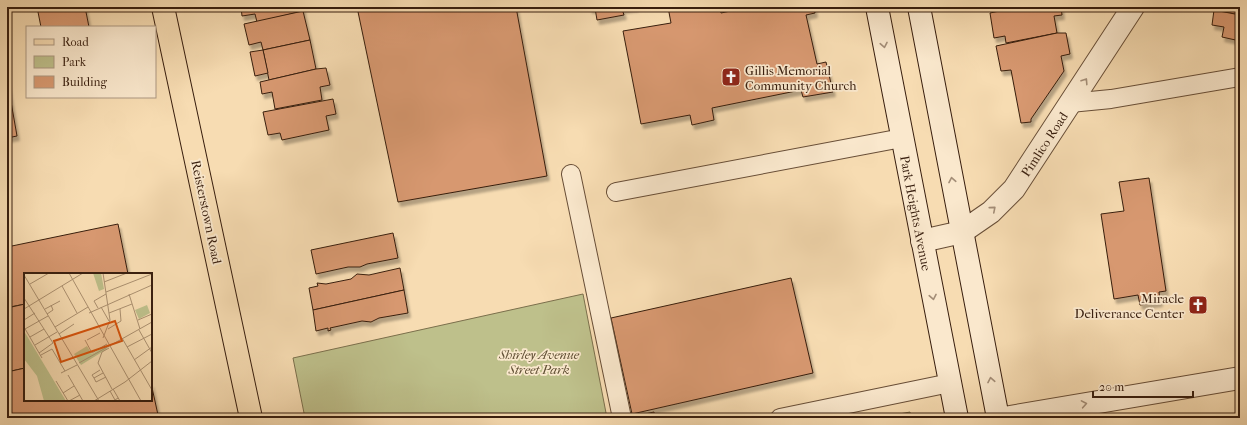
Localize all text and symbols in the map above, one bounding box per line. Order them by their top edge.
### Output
legend [26,26,156,98]
text: Road [62,35,89,49]
one-way arrow [880,42,888,48]
text: Park [62,55,87,69]
place label: Gillis Memorial Community Church [745,63,857,93]
church icon: Gillis Memorial Community Church [720,66,742,88]
text: Building [62,75,107,89]
one-way arrow [1080,78,1088,85]
street label: Pimlico Road [1018,108,1071,179]
street label: Park Heights Avenue [897,154,934,273]
street label: Reisterstown Road [188,159,225,266]
one-way arrow [948,177,957,183]
one-way arrow [988,207,996,214]
inset map [24,273,152,401]
place label: Miracle Deliverance Center [1075,291,1185,321]
one-way arrow [928,294,936,300]
church icon: Miracle Deliverance Center [1187,294,1209,316]
park label: Shirley Avenue Street Park [498,347,580,377]
scale bar [1093,373,1193,399]
one-way arrow [987,377,995,383]
text: 20 m [1099,380,1124,394]
one-way arrow [1081,401,1087,409]

